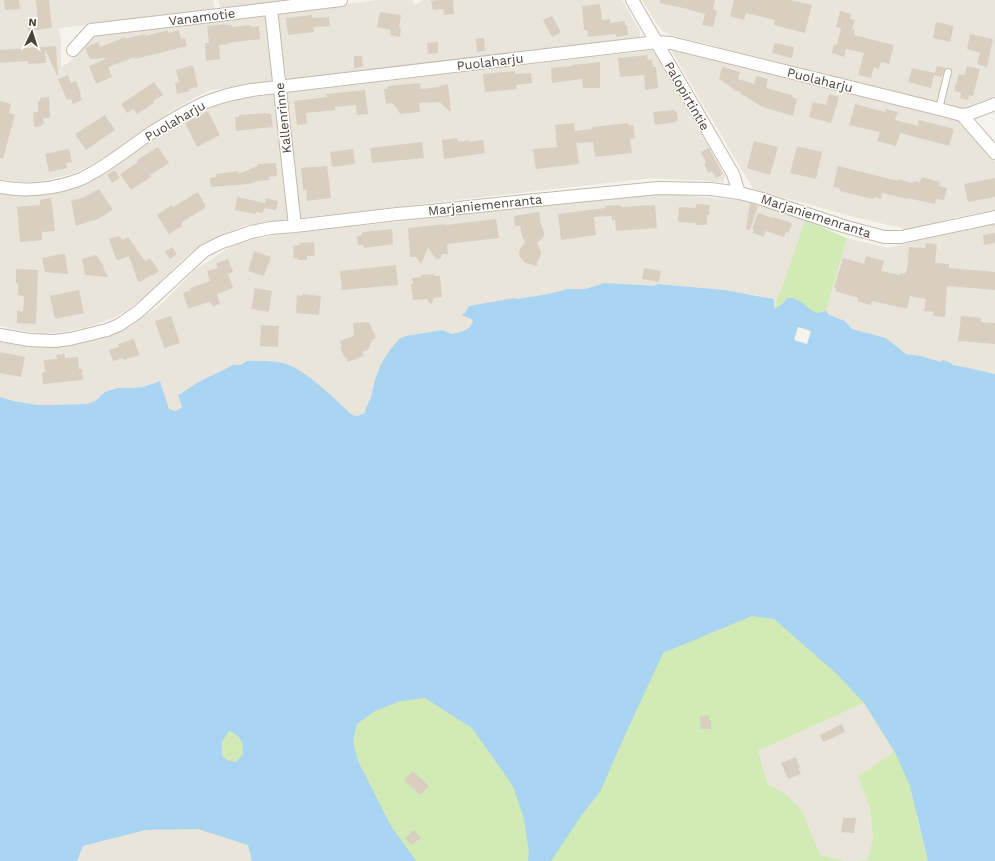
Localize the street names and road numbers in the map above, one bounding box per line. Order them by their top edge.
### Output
street label: Vanamotie [168,5,236,29]
street label: Puolaharju [456,50,524,74]
street label: Palopirtintie [661,59,713,133]
street label: Puolaharju [786,65,854,95]
street label: Kallenrinne [272,82,294,154]
street label: Puolaharju [142,98,208,144]
street label: Marjaniemenranta [427,191,543,218]
street label: Marjaniemenranta [759,191,873,241]

